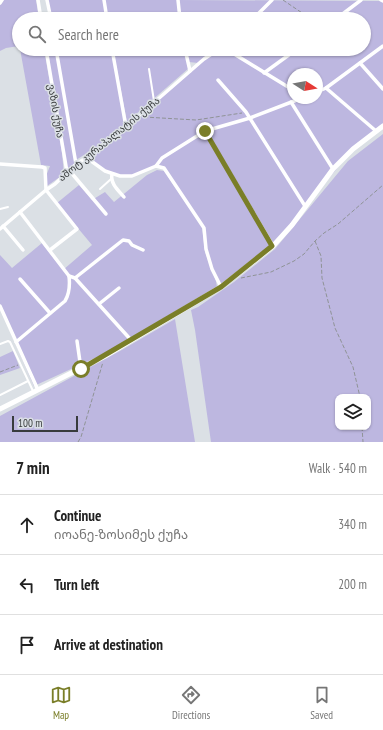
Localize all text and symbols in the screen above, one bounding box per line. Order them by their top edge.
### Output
search box [12,12,371,56]
icon: search [26,23,48,45]
text: Search here [58,25,119,44]
north arrow [287,68,323,104]
street label: ვაზის ქუჩა [45,83,67,139]
street label: აშოტ კურაპალატის ქუჩა [55,94,163,184]
route end [196,122,214,140]
route start [72,360,90,378]
map controls [335,394,371,430]
button: layers [335,394,371,430]
scale bar [12,414,78,433]
text: 100 m [18,416,42,430]
text: 7 min [16,457,50,479]
text: Walk · 540 m [309,460,367,477]
text: Continue [54,506,101,525]
icon: ahead [16,514,38,536]
text: 340 m [338,516,367,533]
text: იოანე-ზოსიმეს ქუჩა [54,526,188,543]
icon: left [16,574,38,596]
text: Turn left [54,575,99,594]
text: 200 m [338,576,367,593]
icon: arrive [16,634,38,656]
text: Arrive at destination [54,635,163,654]
tab: Map [50,684,72,722]
tab: Directions [172,684,210,722]
tab: Saved [310,684,333,722]

